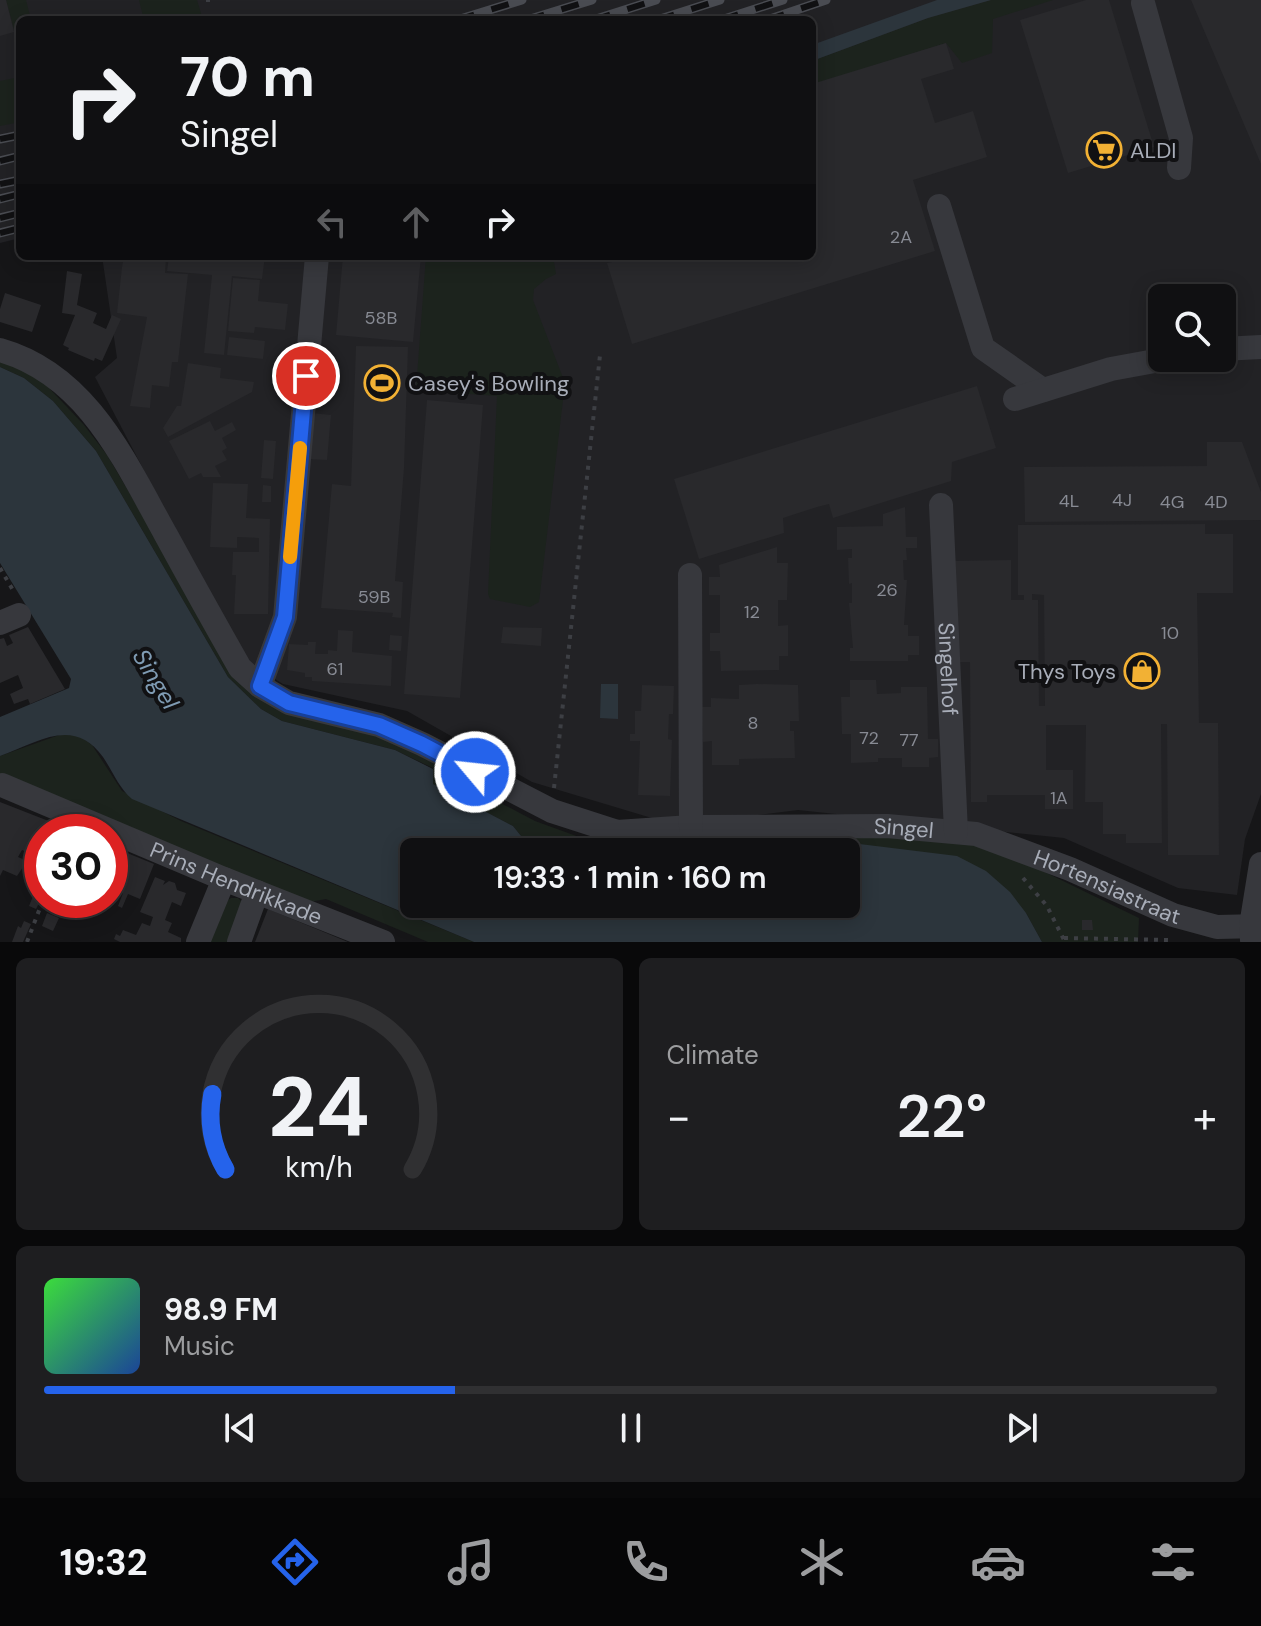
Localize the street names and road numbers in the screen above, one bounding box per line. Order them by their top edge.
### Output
street label: Singelhof [932,622,965,716]
street label: Singel [874,812,935,845]
street label: Prins Hendrikkade [146,835,327,931]
street label: Hortensiastraat [1030,842,1184,931]

